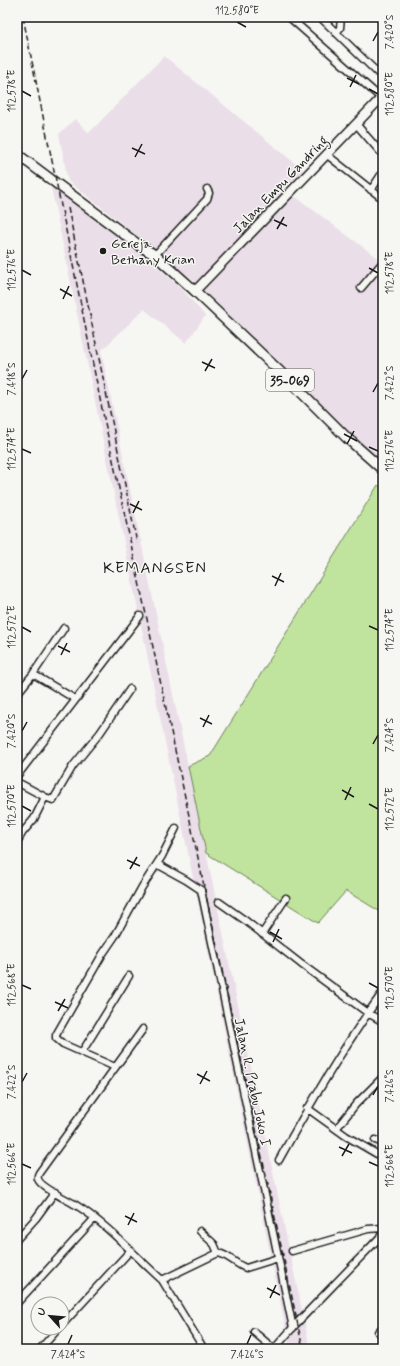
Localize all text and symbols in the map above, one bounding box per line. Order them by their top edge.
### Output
text: 112.580°E [215,4,259,18]
text: 7.420°S [383,14,397,49]
text: 112.578°E [5,69,19,112]
text: 112.580°E [383,72,397,116]
street label: Jalan Empu Gandring [229,132,334,239]
place label: Gereja Bethany Krian [111,235,195,269]
marker: Gereja Bethany Krian [98,246,108,256]
text: 112.576°E [5,249,19,291]
text: 112.578°E [383,251,397,294]
text: 7.418°S [5,362,19,395]
text: 7.422°S [383,365,397,400]
road number: 35-069 [266,369,314,391]
text: 112.574°E [5,427,19,471]
text: 112.576°E [383,430,397,472]
district label: KEMANGSEN [103,558,207,579]
text: 112.572°E [5,605,19,649]
text: 112.574°E [383,608,397,652]
text: 7.420°S [5,713,19,748]
text: 7.424°S [383,717,397,752]
text: 112.570°E [5,784,19,828]
text: 112.572°E [383,787,397,831]
text: 112.568°E [5,963,19,1007]
text: 112.570°E [383,966,397,1010]
street label: Jalan R. Prabu Joko I [230,1016,274,1148]
text: 7.422°S [5,1064,19,1099]
text: 7.426°S [383,1069,397,1103]
text: 112.566°E [5,1143,19,1185]
text: 112.568°E [383,1144,397,1188]
north arrow [30,1296,70,1336]
text: U [34,1306,50,1318]
text: 7.424°S [51,1348,86,1362]
text: 7.426°S [230,1348,264,1362]

